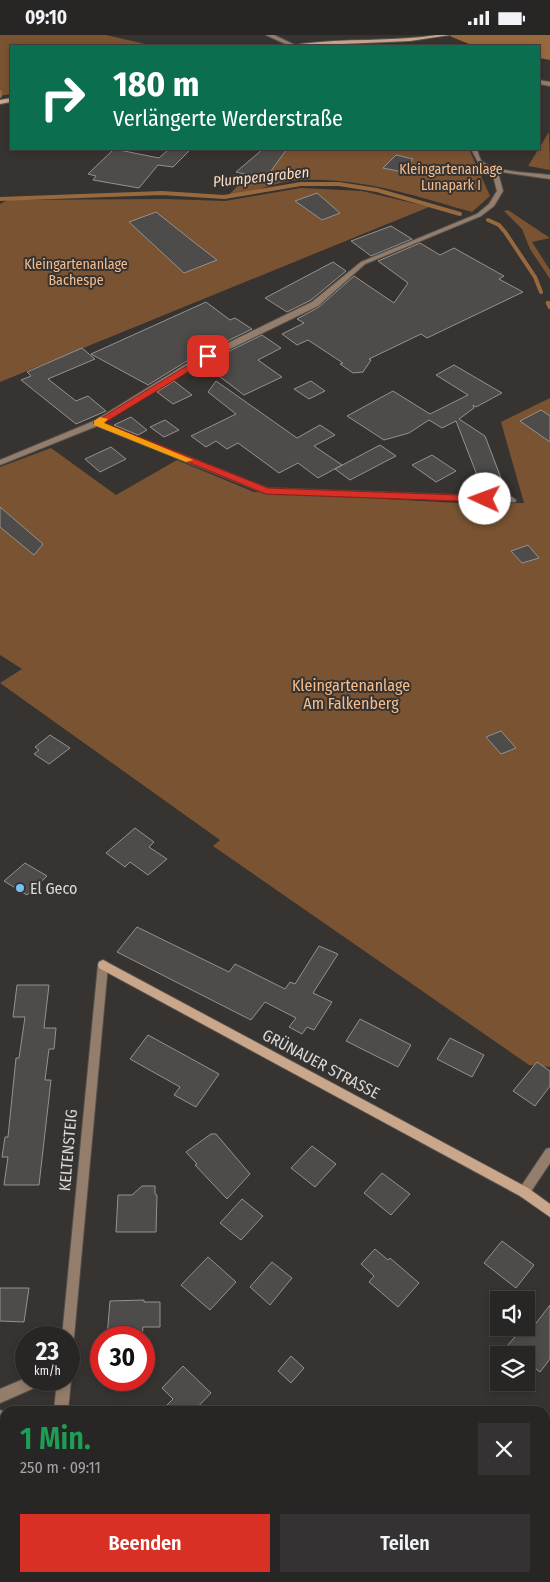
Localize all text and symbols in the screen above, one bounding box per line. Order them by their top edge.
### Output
text: 09:10 [25,6,67,29]
text: 180 m [113,63,199,105]
icon: right [30,65,95,130]
text: Verlängerte Werderstraße [113,105,343,132]
park label: Kleingartenanlage Lunapark I [399,161,503,194]
water label: Plumpengraben [212,163,310,191]
park label: Kleingartenanlage Bachespe [24,256,128,289]
pin [187,335,229,377]
icon: arrive [194,342,222,370]
position arrow [458,472,510,524]
park label: Kleingartenanlage Am Falkenberg [292,676,410,713]
place label: El Geco [30,879,77,898]
marker: El Geco [14,882,26,894]
street label: GRÜNAUER STRASSE [259,1025,383,1103]
street label: KELTENSTEIG [55,1108,81,1192]
map controls [490,1291,535,1391]
button: sound [490,1291,535,1336]
speed limit sign: 30 [90,1326,155,1391]
text: 23 [36,1337,59,1367]
button: layers [490,1346,535,1391]
text: km/h [34,1364,61,1378]
text: 1 Min. [20,1421,91,1457]
button: close [478,1423,530,1475]
text: 250 m · 09:11 [20,1458,101,1477]
button: Beenden [20,1514,270,1572]
button: Teilen [280,1514,530,1572]

